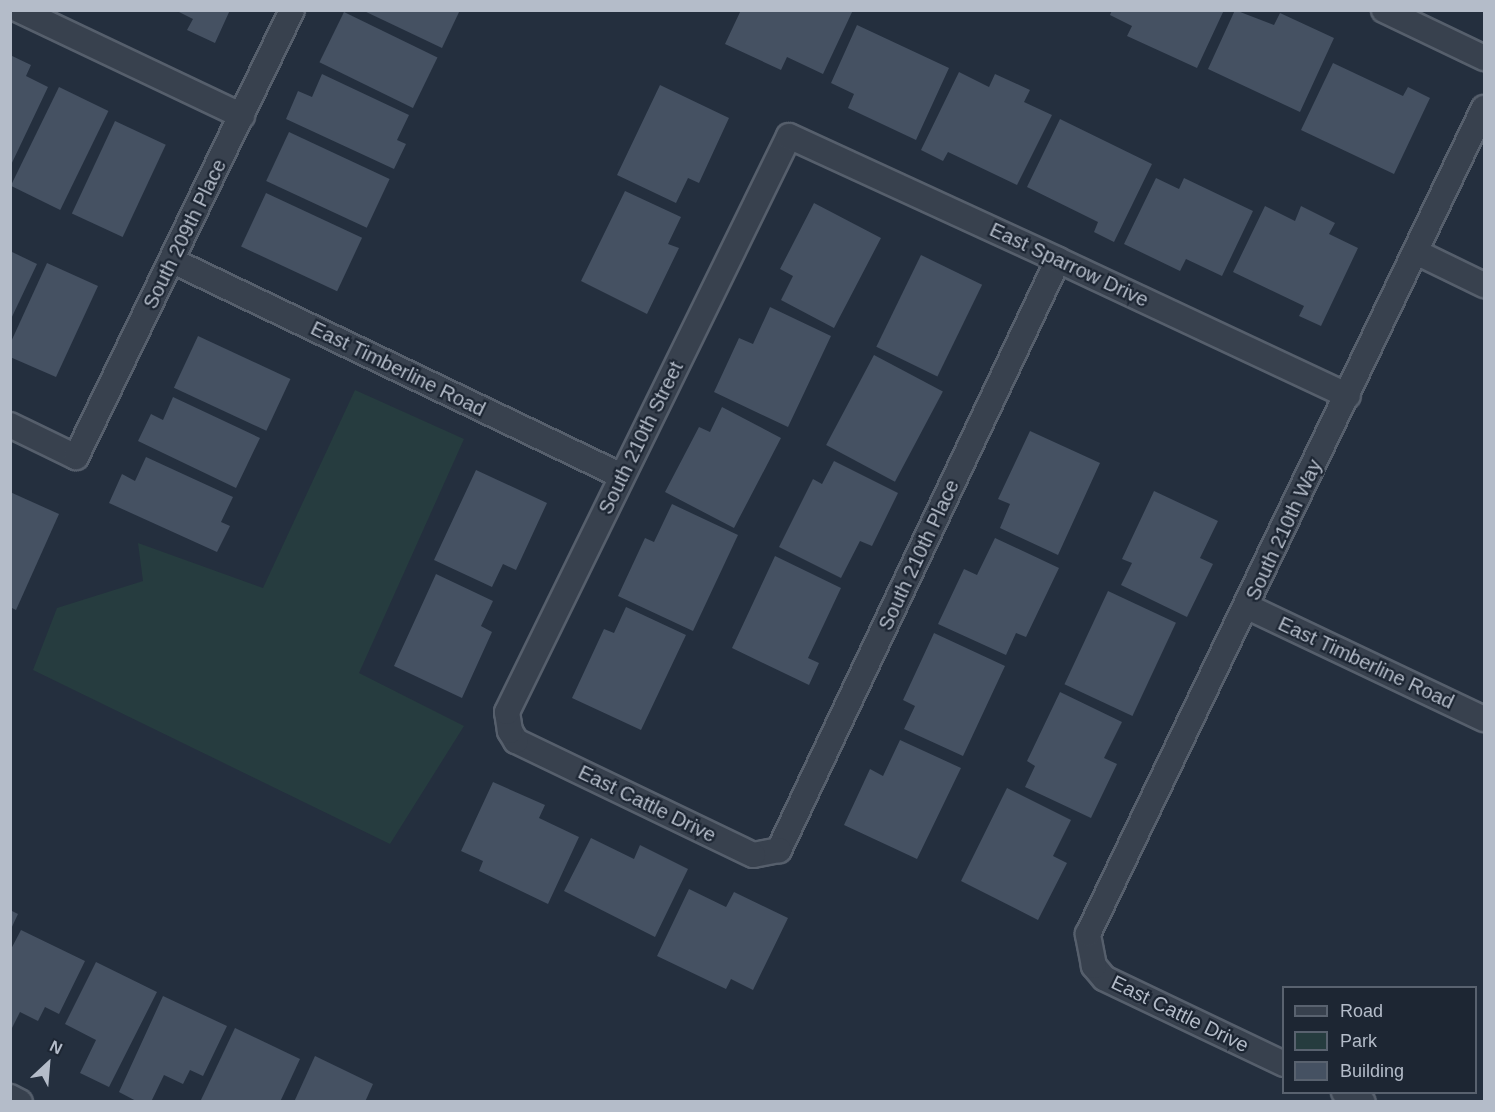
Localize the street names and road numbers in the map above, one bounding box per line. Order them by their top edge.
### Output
street label: South 209th Place [138,155,232,313]
street label: East Sparrow Drive [986,218,1152,312]
street label: East Timberline Road [307,316,489,422]
street label: South 210th Street [594,358,688,518]
street label: South 210th Way [1241,456,1327,604]
street label: South 210th Place [874,476,964,634]
street label: East Timberline Road [1274,612,1458,714]
street label: East Cattle Drive [574,760,720,848]
street label: East Cattle Drive [1107,970,1253,1058]

